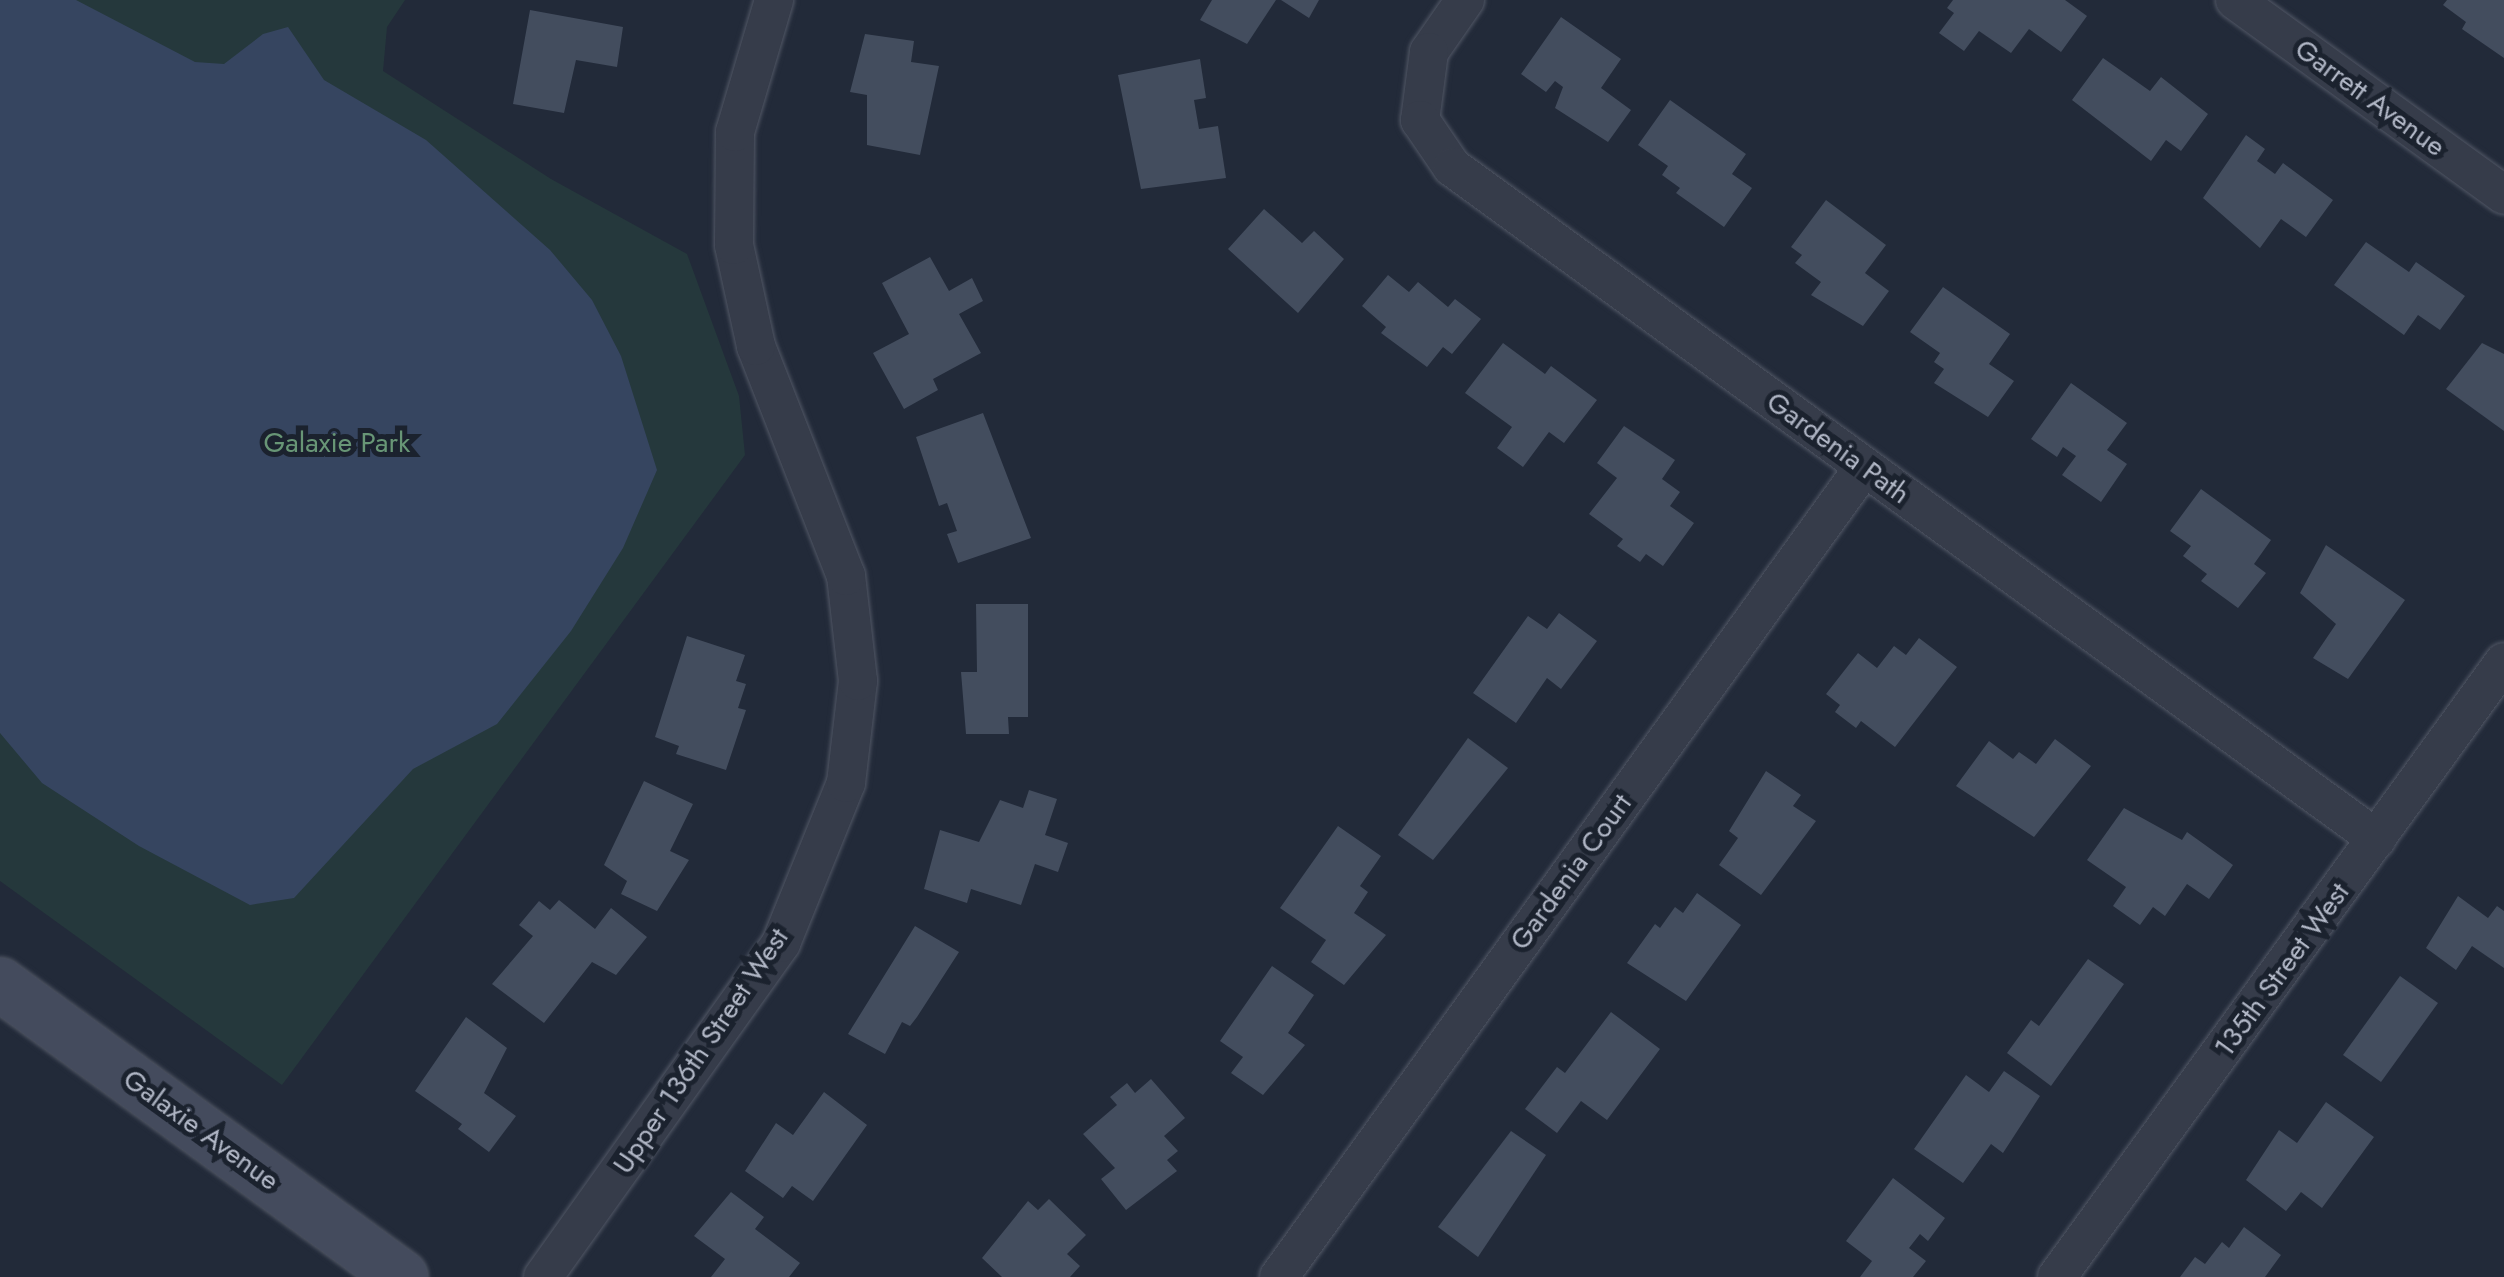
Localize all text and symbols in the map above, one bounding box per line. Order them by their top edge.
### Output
street label: Garrett Avenue [2288,32,2452,164]
street label: Gardenia Path [1760,385,1916,511]
park label: Galaxie Park [264,426,410,460]
street label: Gardenia Court [1503,787,1639,957]
street label: 135th Street West [2208,877,2356,1063]
street label: Upper 136th Street West [606,922,796,1180]
street label: Galaxie Avenue [117,1062,285,1198]

